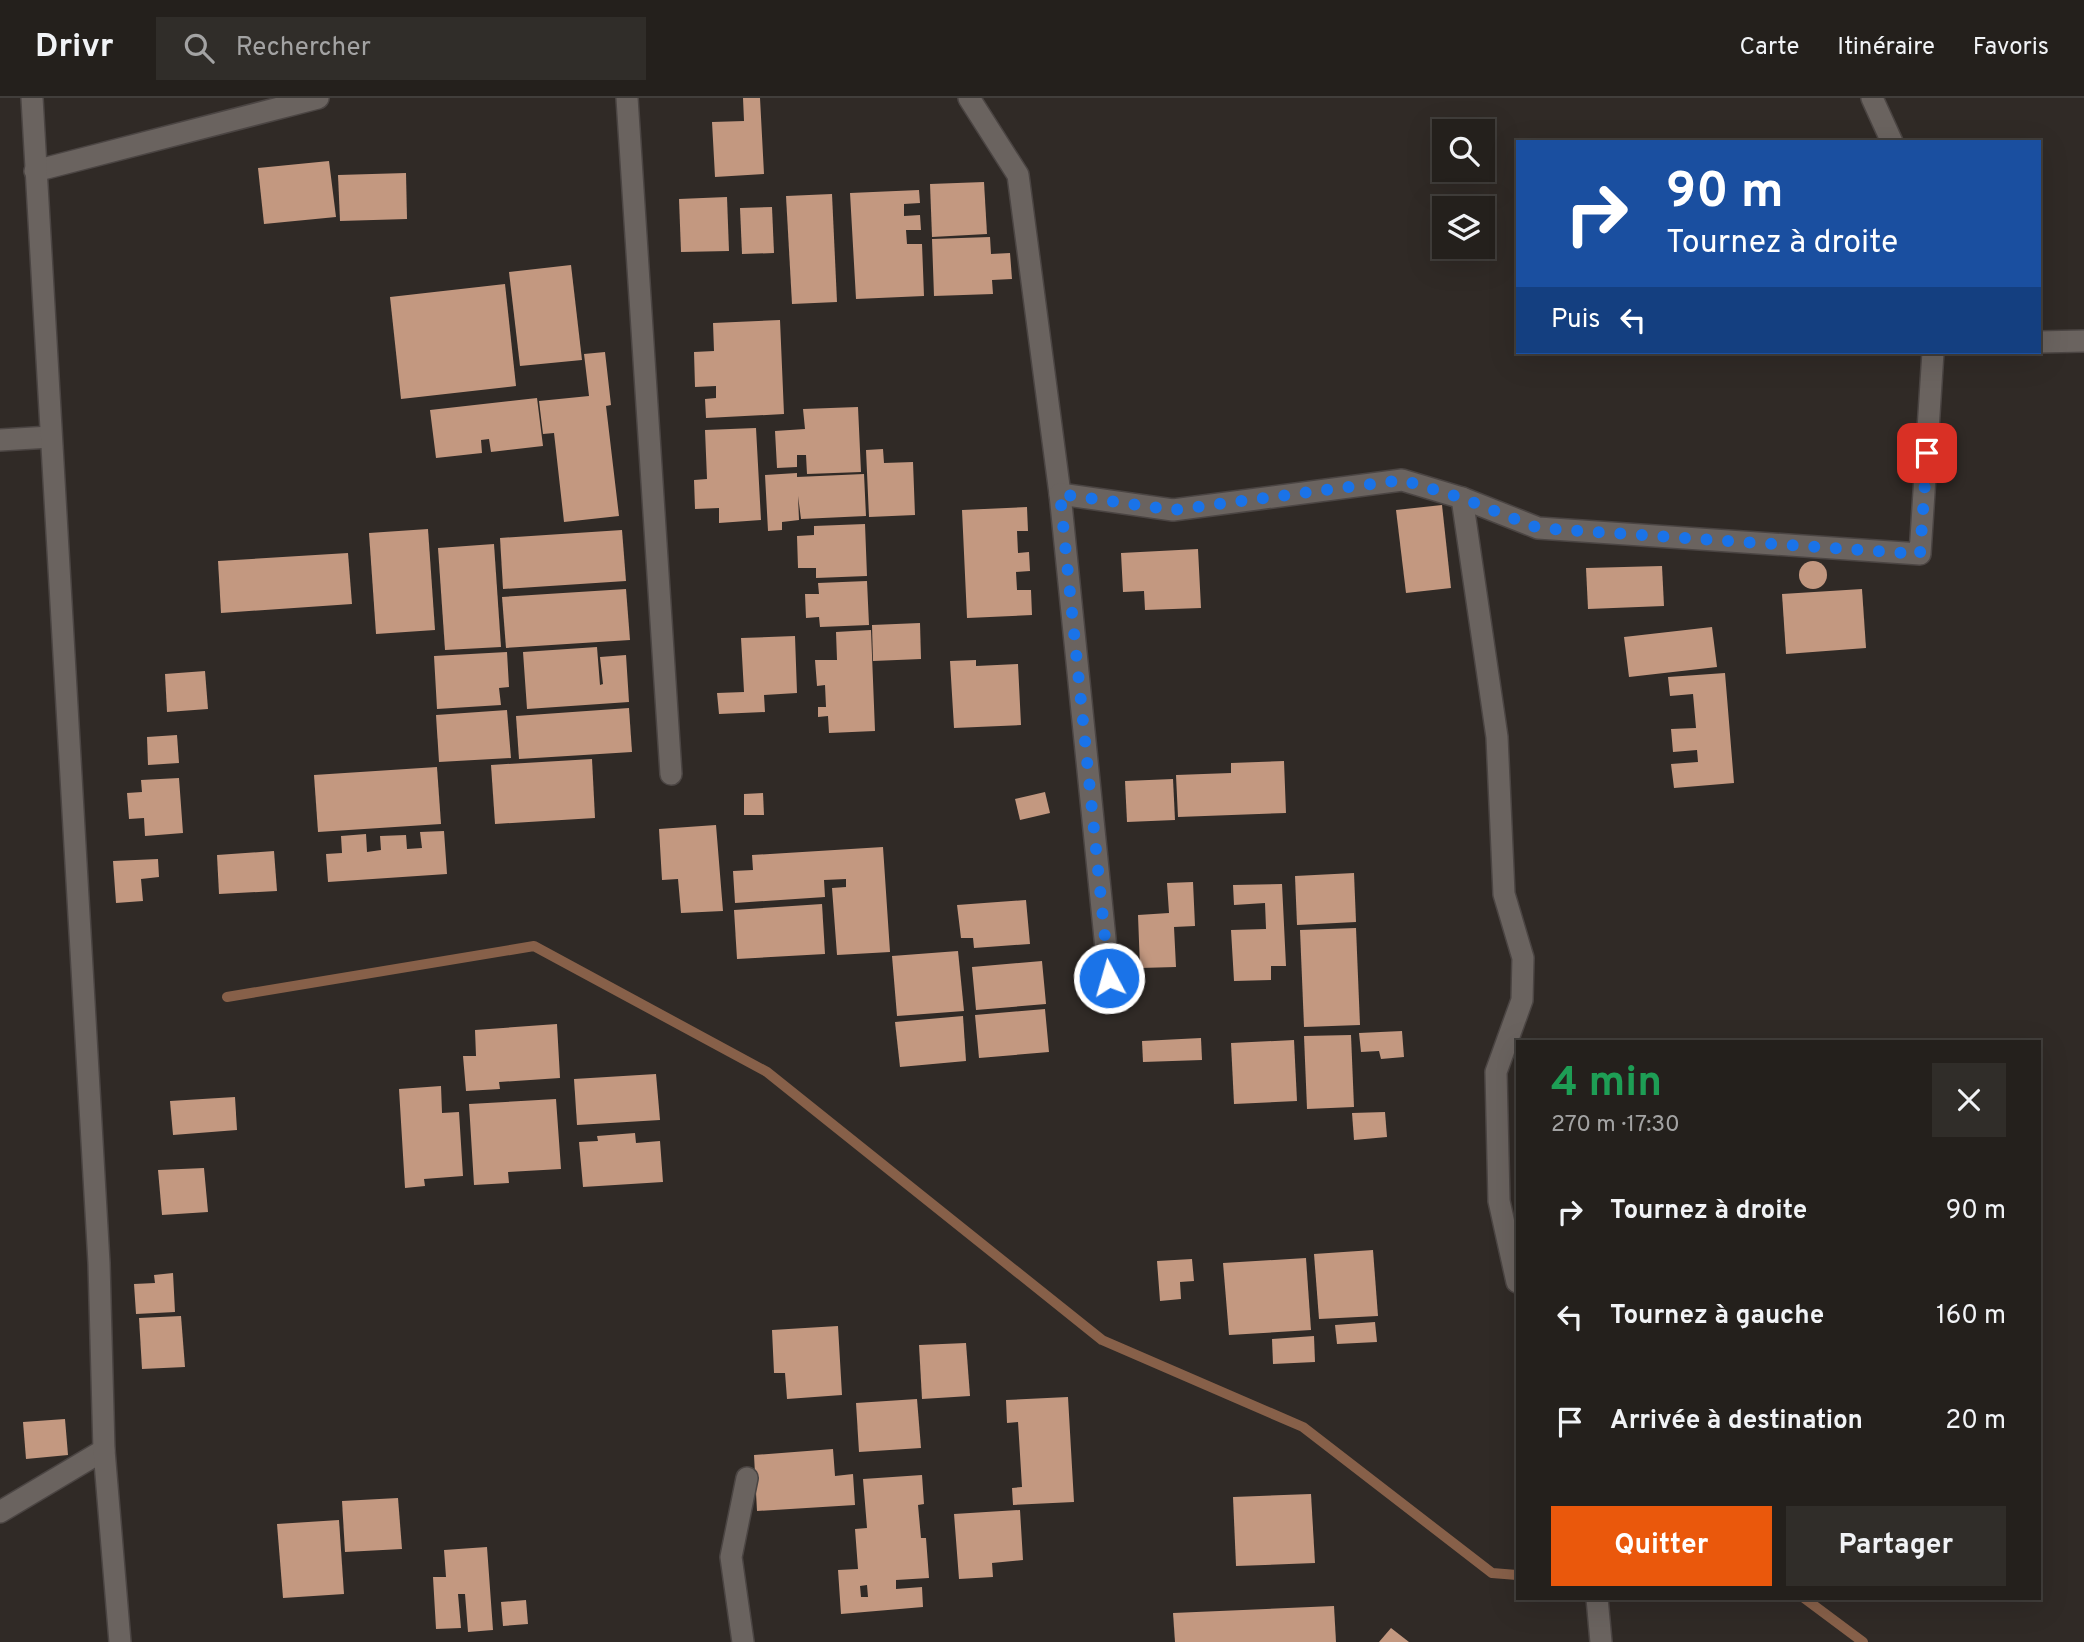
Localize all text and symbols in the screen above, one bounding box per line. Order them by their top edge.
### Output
search box [156,17,646,80]
text: Drivr [35,27,114,69]
icon: search [180,29,218,67]
text: Rechercher [236,32,371,65]
text: Carte [1739,33,1799,63]
text: Itinéraire [1837,33,1935,63]
text: Favoris [1973,33,2049,63]
map controls [1432,119,1495,259]
button: search [1432,119,1495,182]
text: 90 m [1666,163,1784,225]
icon: right [1551,168,1642,259]
button: layers [1432,196,1495,259]
text: Tournez à droite [1666,224,1898,264]
icon: left [1614,301,1652,339]
text: Puis [1551,304,1600,337]
pin [1897,423,1957,483]
icon: arrive [1908,434,1946,472]
position arrow [1072,941,1146,1015]
text: 4 min [1551,1058,1662,1111]
button: close [1932,1063,2006,1137]
text: 270 m · 17:30 [1551,1111,1680,1140]
icon: right [1551,1193,1589,1231]
text: Tournez à droite [1610,1195,1807,1228]
text: 90 m [1946,1195,2006,1228]
icon: left [1551,1298,1589,1336]
text: Tournez à gauche [1610,1300,1824,1333]
text: 160 m [1936,1300,2006,1333]
icon: arrive [1551,1403,1589,1441]
text: Arrivée à destination [1610,1405,1863,1438]
text: 20 m [1945,1405,2006,1438]
button: Quitter [1551,1506,1772,1586]
button: Partager [1786,1506,2006,1586]

